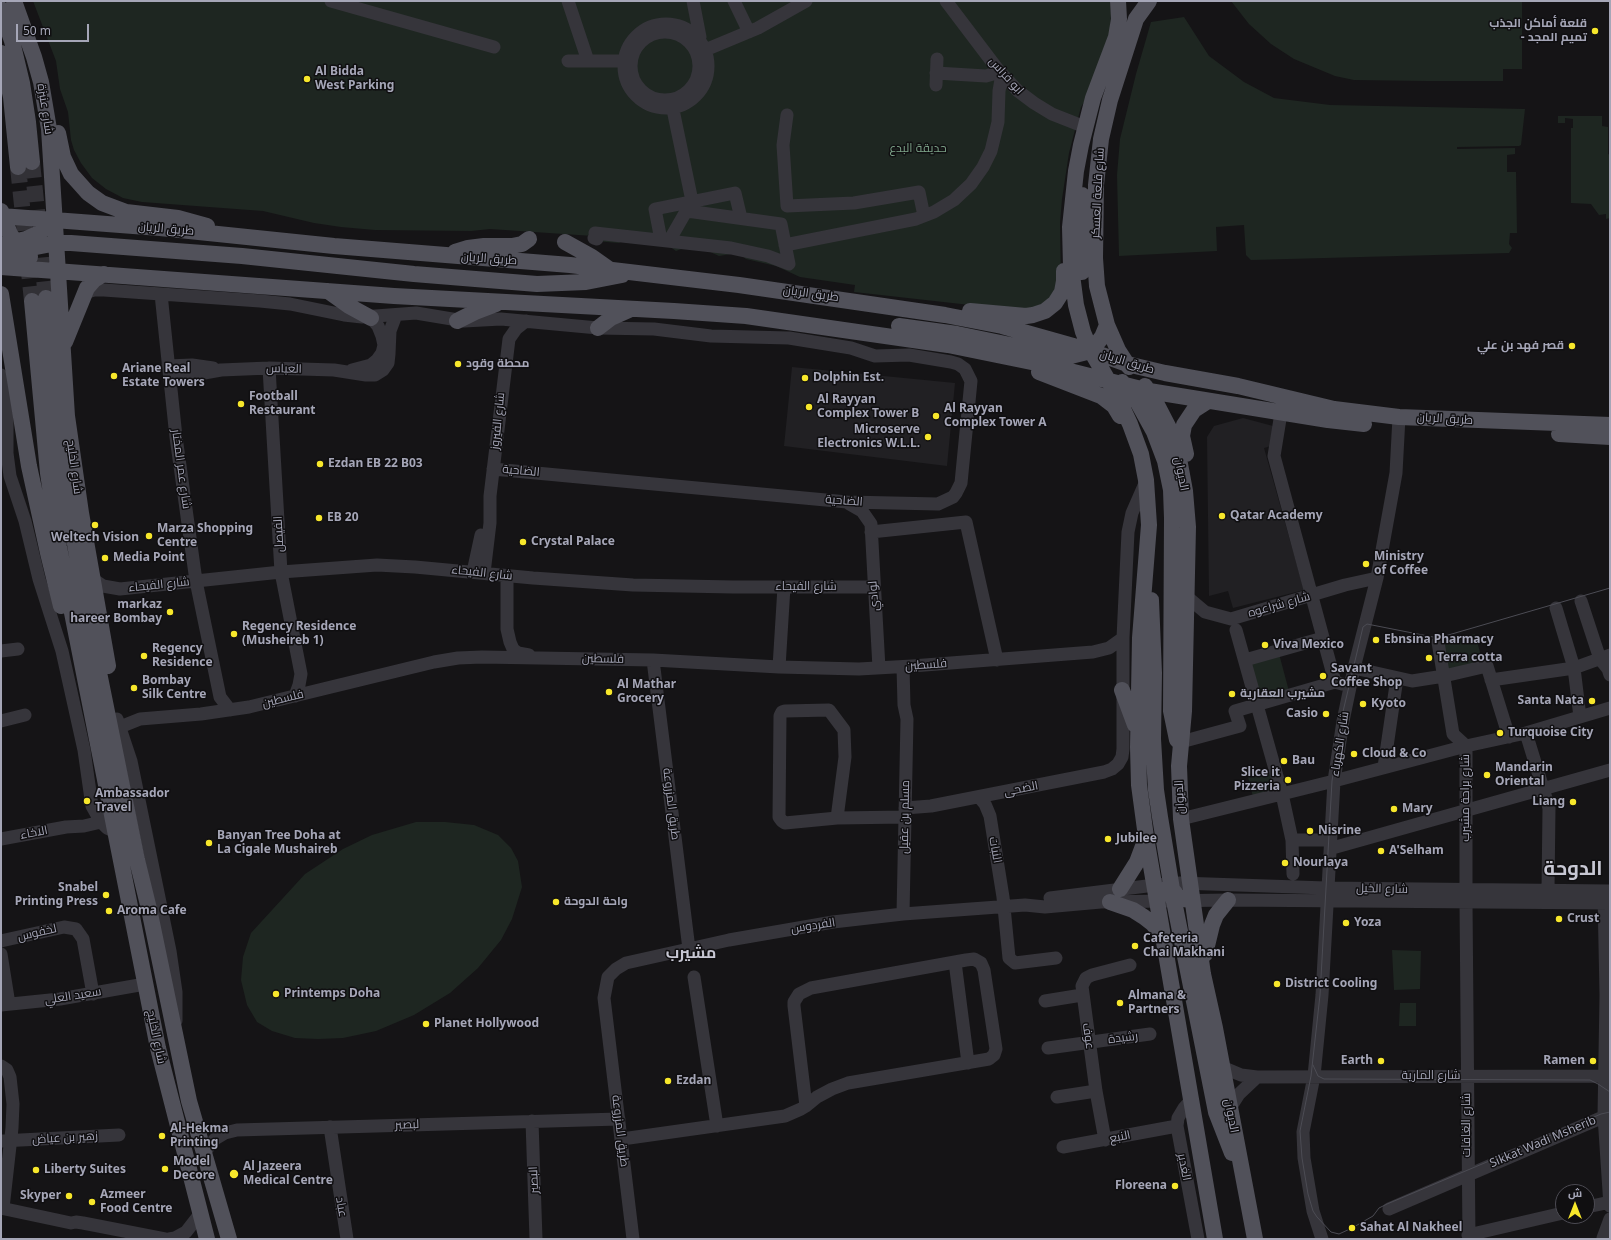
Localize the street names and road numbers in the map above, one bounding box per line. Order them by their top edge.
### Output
street label: ابو فراس [986,54,1026,98]
street label: شارع عنيزة [34,83,56,135]
street label: شارع قلعة العسكر [1088,147,1108,239]
street label: طريق الريان [137,219,195,239]
street label: طريق الريان [460,250,518,268]
street label: طريق الريان [782,283,840,305]
street label: طريق الريان [1098,347,1156,377]
street label: العباس [266,361,302,377]
street label: شارع الفيروز [488,392,508,450]
street label: طريق الريان [1416,410,1474,428]
street label: شارع عمر المختار [168,428,194,510]
street label: شارع الخليج [63,439,85,495]
street label: الديوان [1171,456,1191,492]
street label: الضاحية [502,462,540,480]
street label: الضاحية [825,493,863,509]
street label: الفيصل [271,515,287,553]
street label: شارع الفيحاء [451,563,513,583]
street label: شارع الفيحاء [128,575,190,595]
street label: شارع الفيحاء [775,580,837,594]
street label: لوادي [866,581,882,611]
street label: شارع شراعوه [1246,589,1312,621]
street label: فلسطين [582,651,624,667]
street label: فلسطين [904,656,948,674]
street label: فلسطين [261,687,305,711]
street label: شارع الكهرباء [1328,710,1352,778]
street label: شارع براحة مشيرب [1459,754,1473,842]
street label: طريق المزروعة [659,767,683,841]
street label: الضحى [1003,779,1039,799]
street label: الديوان [1172,779,1188,815]
street label: مسلم بن عقيل [897,780,913,854]
street label: الاخاء [19,823,49,843]
street label: النبات [986,836,1004,864]
street label: شارع الخيل [1356,881,1408,897]
street label: الفردوس [790,915,836,937]
street label: لخفوس [16,922,58,944]
street label: سعيد العلي [44,984,102,1008]
street label: شارع الخليج [143,1009,169,1065]
street label: عوف [1079,1022,1097,1050]
street label: رشيدة [1107,1029,1139,1047]
street label: شارع المارية [1402,1069,1460,1083]
street label: شارع الغافات [1460,1093,1474,1157]
street label: طريق المزروعة [608,1094,632,1168]
street label: الديوان [1221,1098,1241,1134]
street label: Sikkat Wadi Msherib [1488,1113,1598,1171]
street label: لبصير [395,1117,419,1133]
street label: النبع [1108,1128,1132,1146]
street label: زهير بن عياض [32,1129,98,1147]
street label: الغدير [1174,1152,1194,1182]
street label: البصير [526,1166,542,1194]
street label: عباد [332,1196,350,1218]

